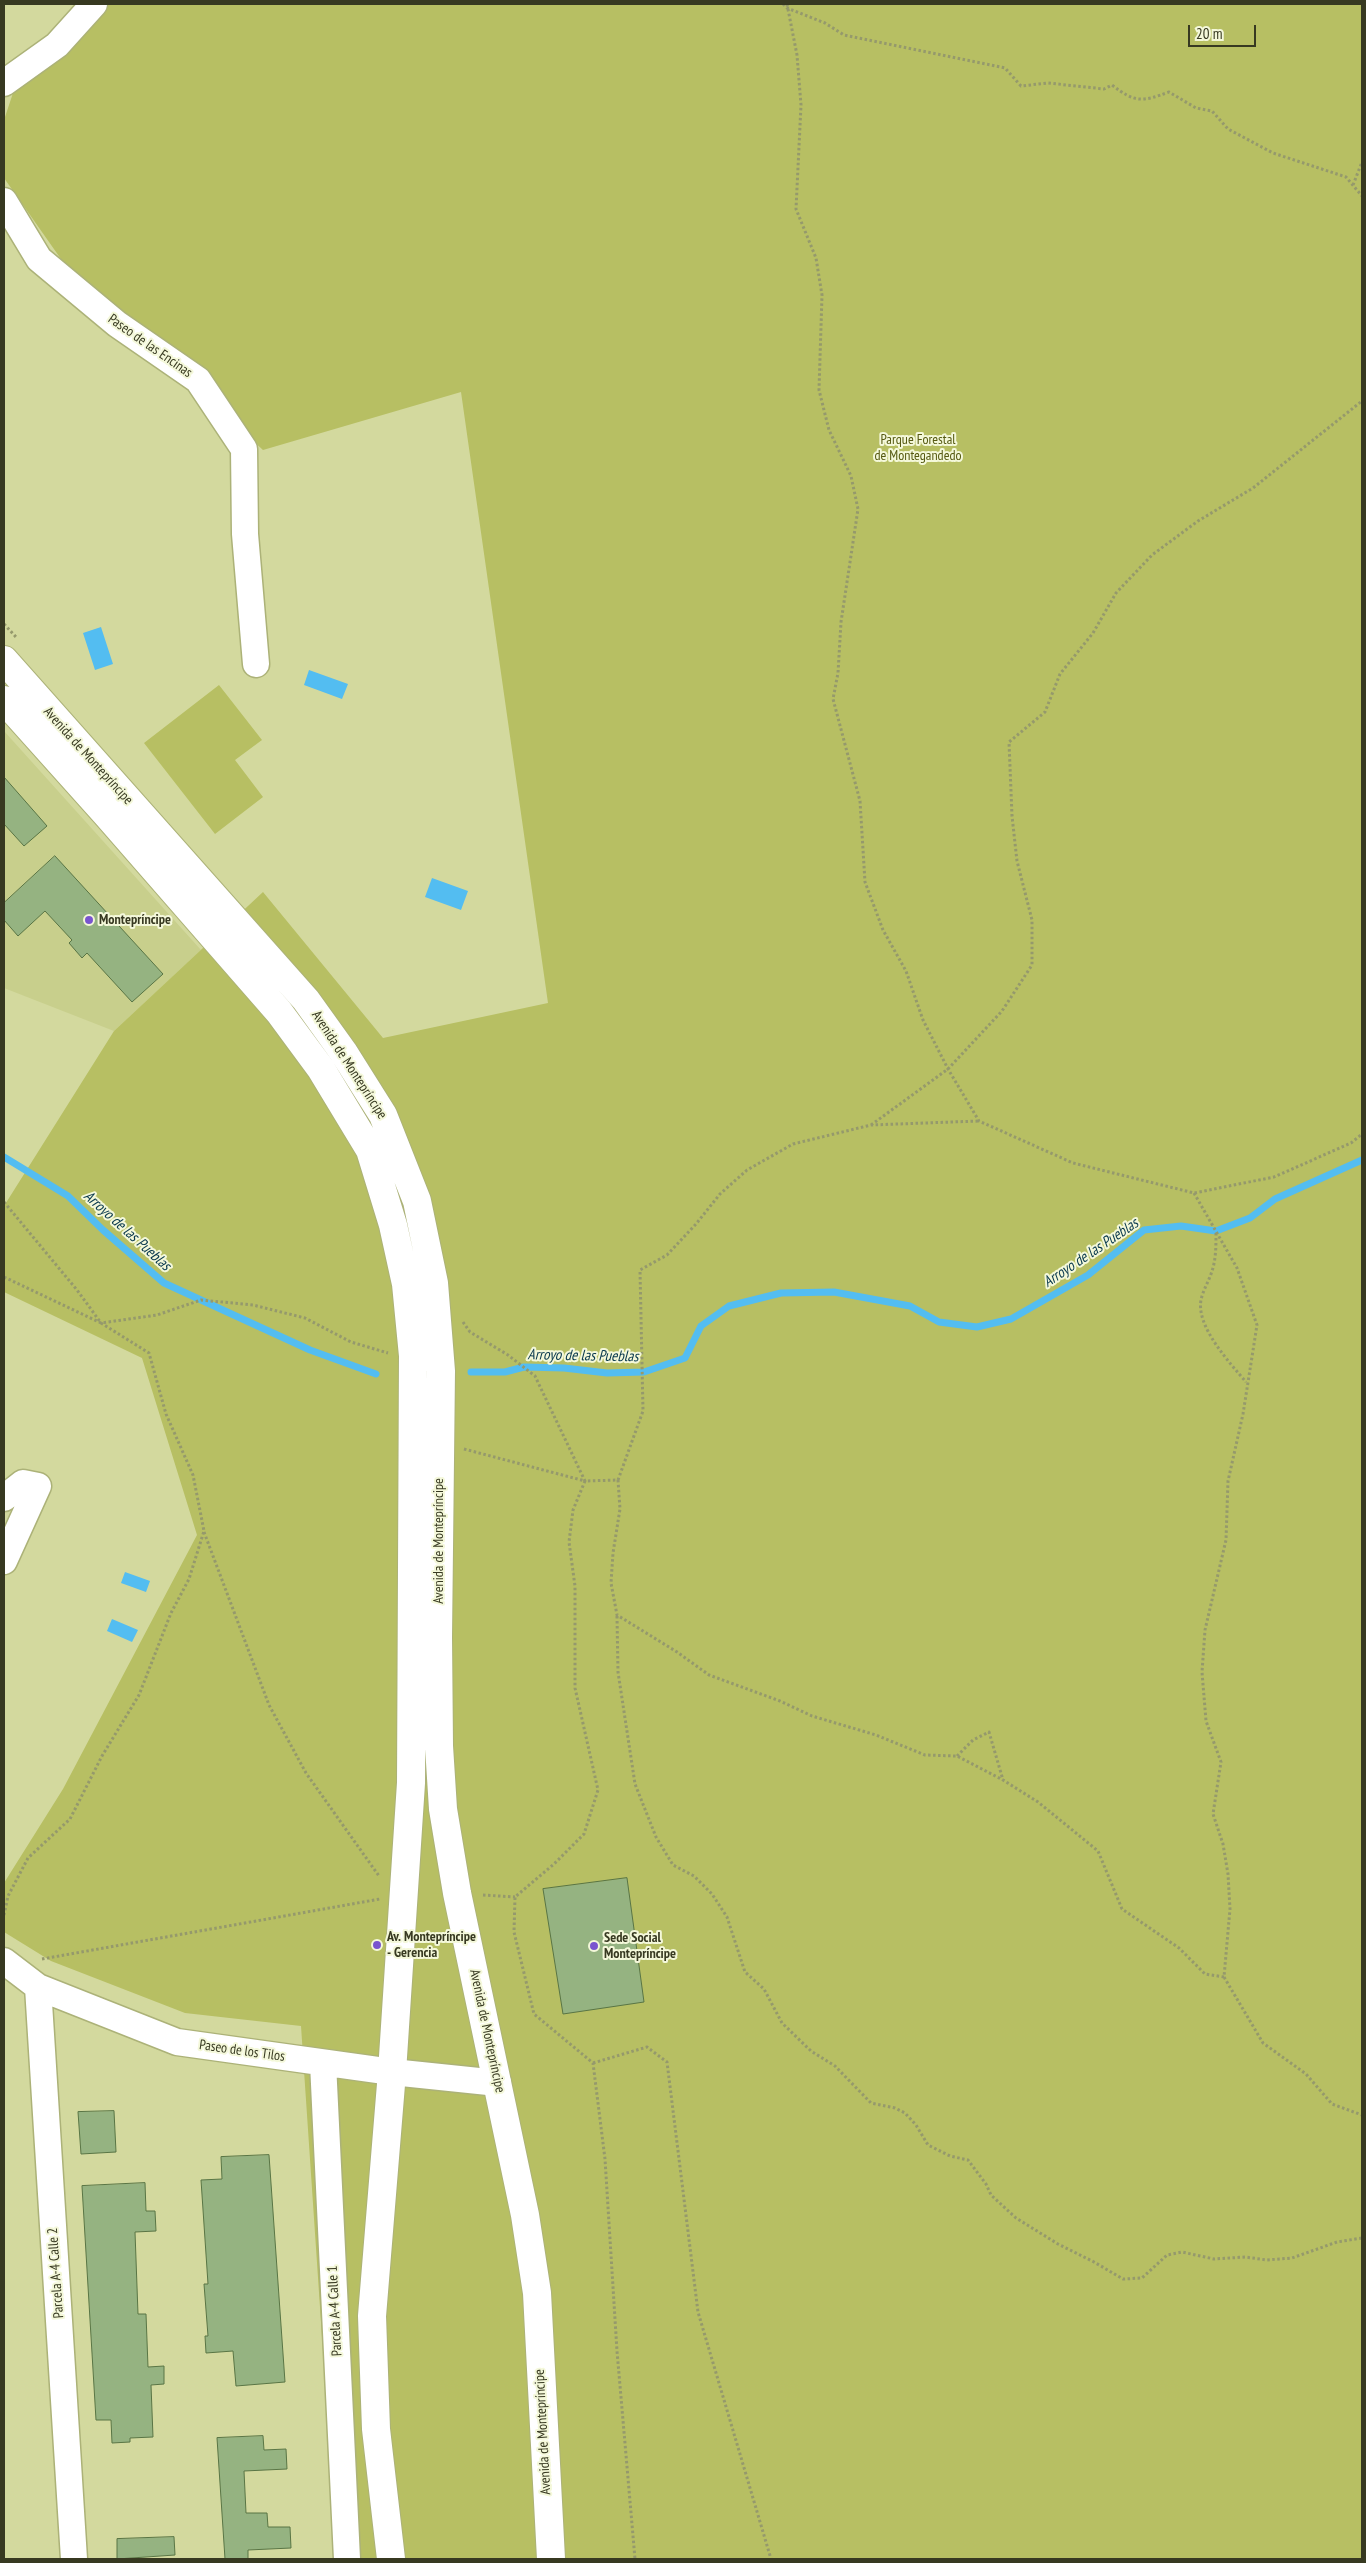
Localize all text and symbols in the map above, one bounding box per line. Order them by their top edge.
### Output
scale bar [1191,15,1258,47]
text: 20 m [1196,24,1222,43]
street label: Paseo de las Encinas [105,311,195,381]
park label: Parque Forestal de Montegandedo [874,432,962,464]
street label: Avenida de Montepríncipe [40,704,136,808]
place label: Montepríncipe [99,912,171,928]
marker: Montepríncipe [83,914,95,926]
street label: Avenida de Montepríncipe [308,1008,390,1122]
water label: Arroyo de las Pueblas [80,1187,174,1275]
water label: Arroyo de las Pueblas [1040,1215,1142,1291]
water label: Arroyo de las Pueblas [528,1346,638,1366]
street label: Avenida de Montepríncipe [431,1478,447,1604]
place label: Av. Montepríncipe - Gerencia [387,1929,476,1961]
place label: Sede Social Montepríncipe [604,1930,676,1962]
marker: Av. Montepríncipe - Gerencia [371,1939,383,1951]
marker: Sede Social Montepríncipe [588,1940,600,1952]
street label: Avenida de Montepríncipe [466,1968,508,2094]
street label: Paseo de los Tilos [198,2037,286,2065]
street label: Parcela A-4 Calle 2 [44,2227,68,2319]
street label: Parcela A-4 Calle 1 [324,2265,346,2357]
street label: Avenida de Montepríncipe [531,2369,555,2495]

